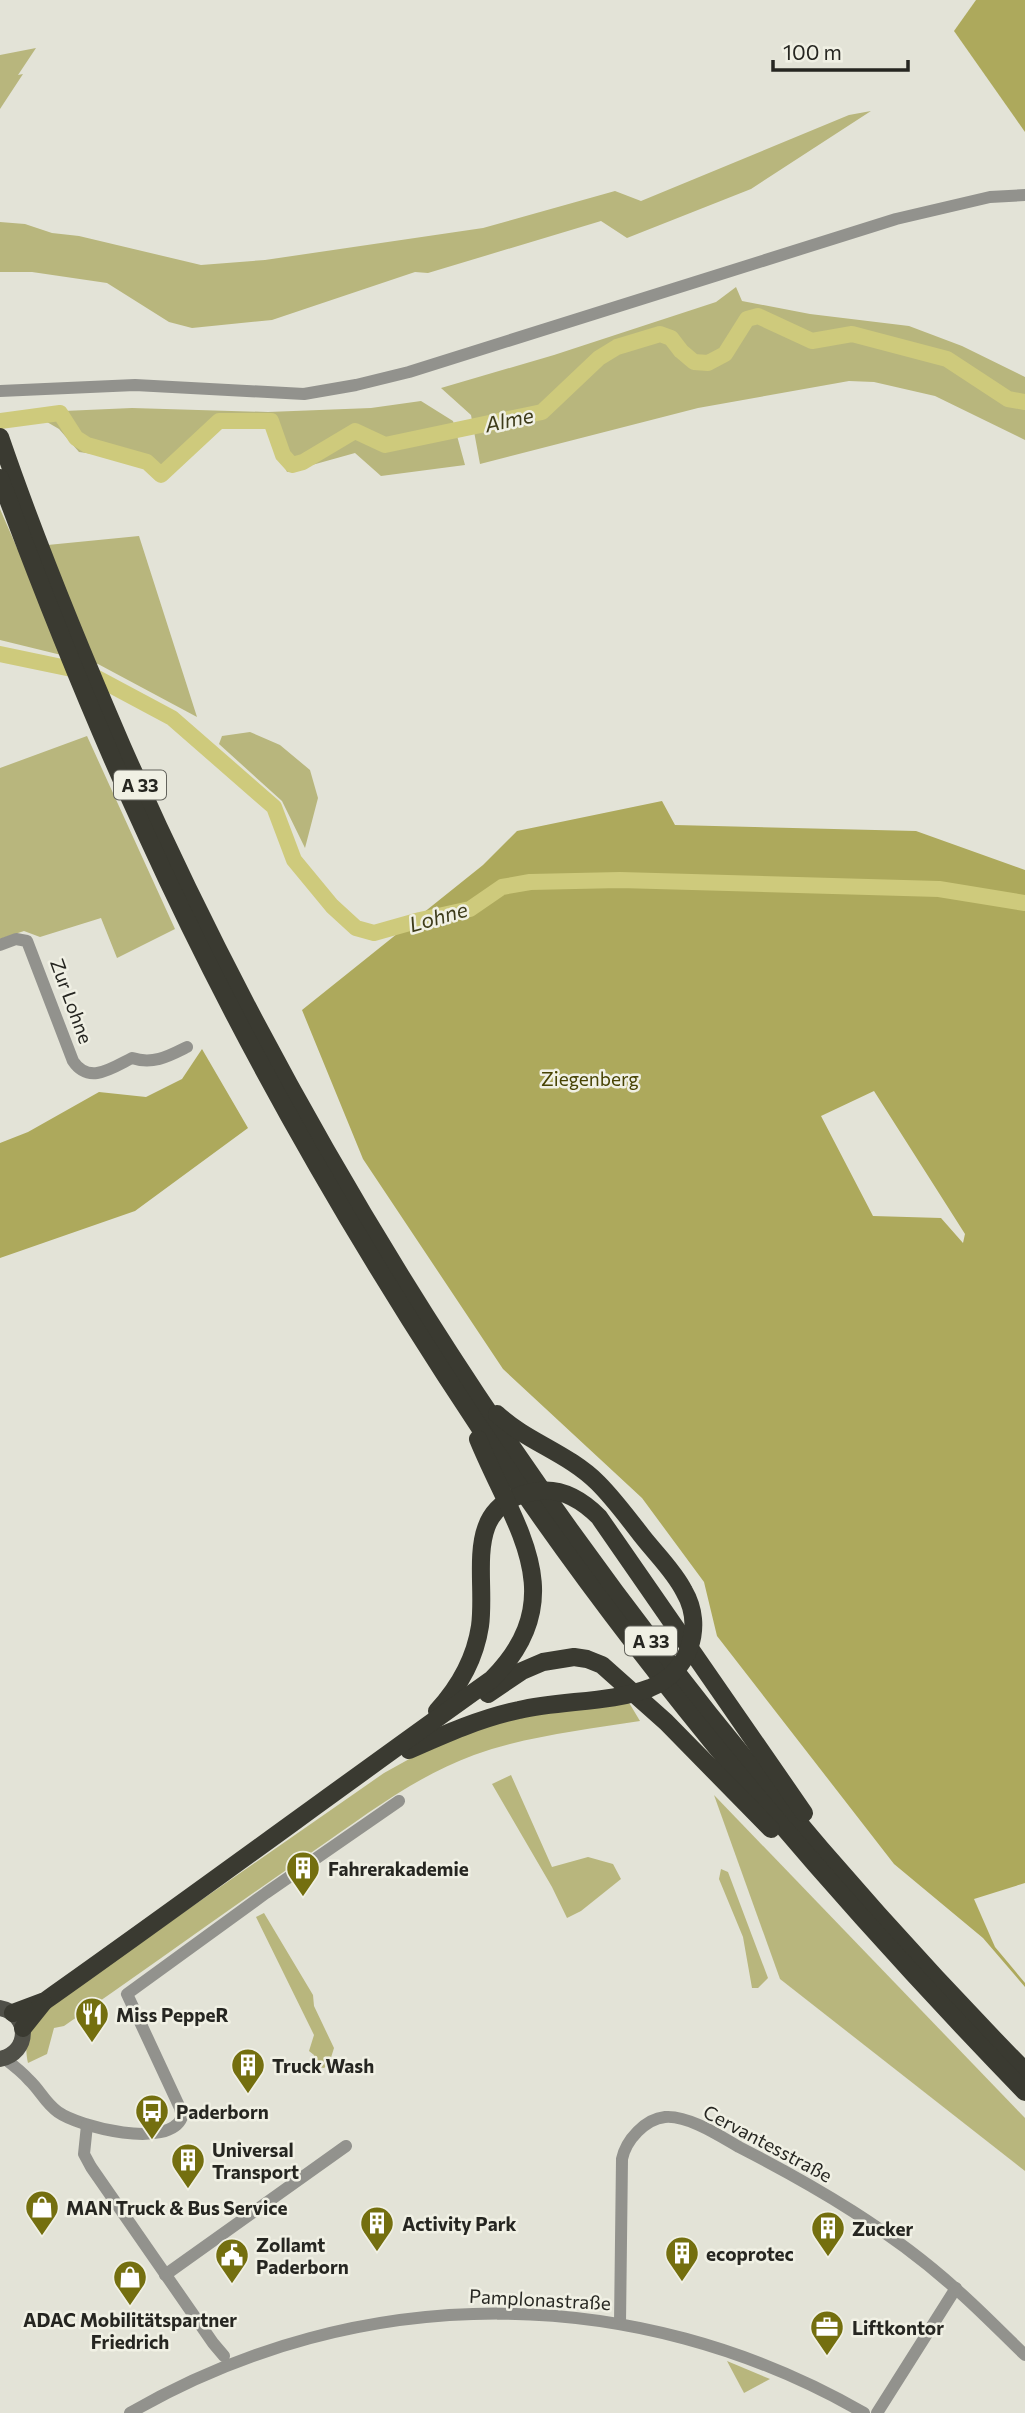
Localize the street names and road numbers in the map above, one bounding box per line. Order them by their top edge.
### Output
road number: A 33 [114,770,166,800]
street label: Zur Lohne [46,955,98,1047]
road number: A 33 [625,1626,677,1656]
street label: Cervantesstraße [700,2099,836,2187]
street label: Pamplonastraße [469,2284,611,2314]

